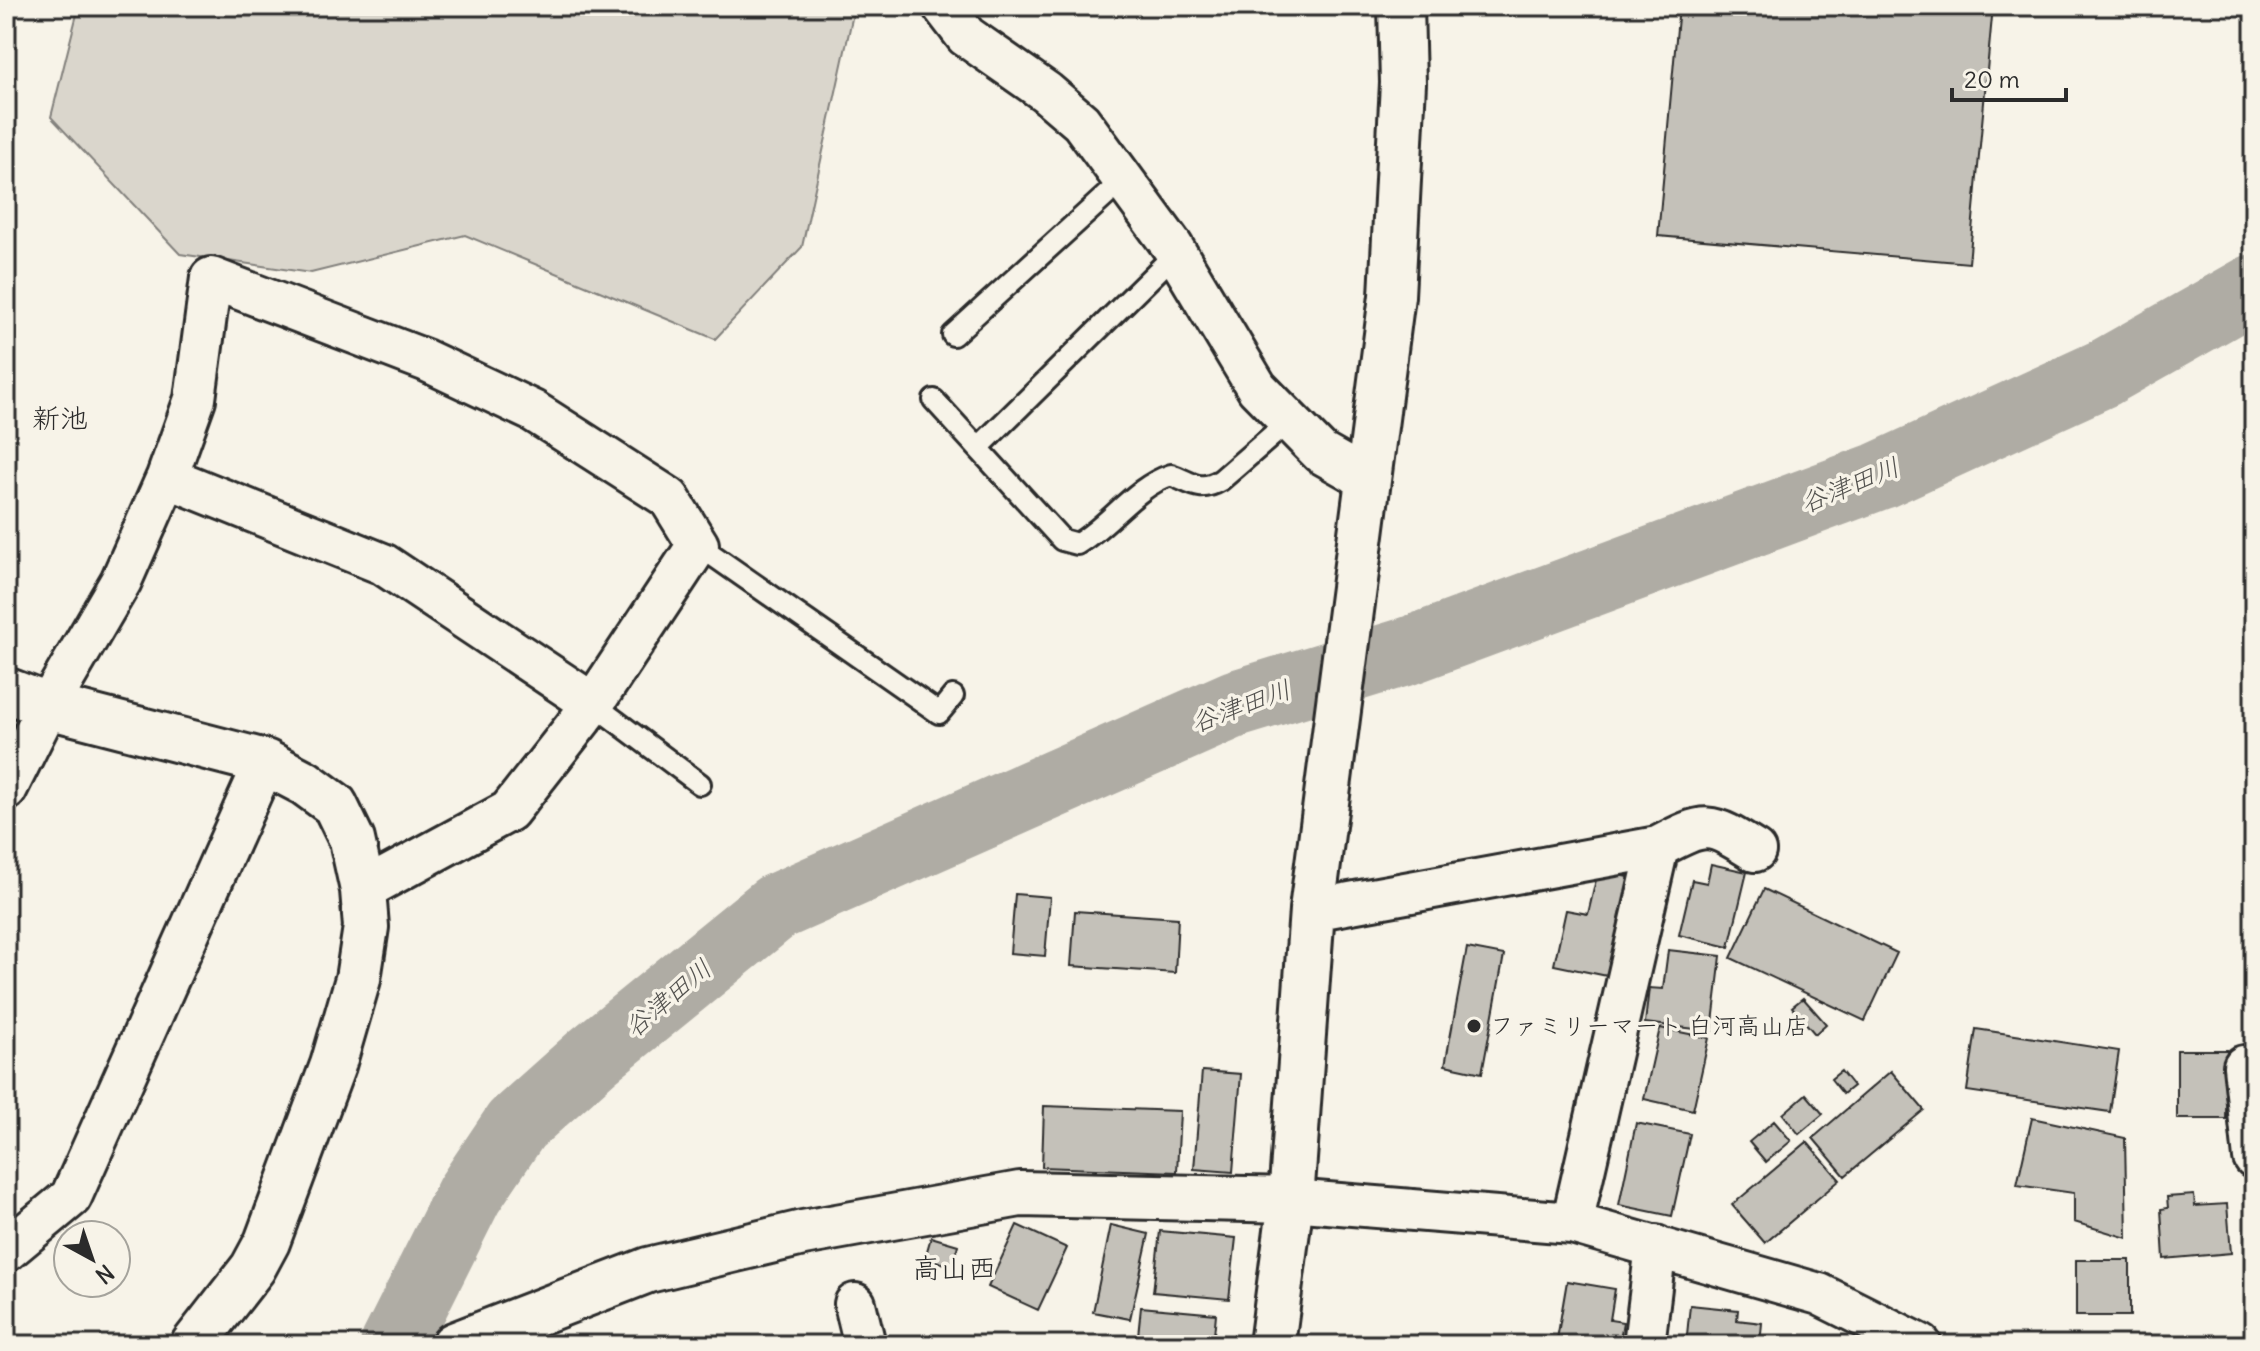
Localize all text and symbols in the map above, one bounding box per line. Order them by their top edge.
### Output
scale bar [1952,52,2066,102]
text: 20 m [1964,64,2020,94]
district label: 新池 [32,400,88,436]
water label: 谷津田川 [1795,450,1904,519]
water label: 谷津田川 [1186,672,1295,739]
water label: 谷津田川 [617,952,718,1044]
place label: ファミリーマート 白河高山店 [1490,1010,1808,1040]
marker: ファミリーマート 白河高山店 [1465,1017,1483,1035]
north arrow [52,1219,132,1299]
district label: 高山西 [912,1250,996,1286]
text: N [90,1259,120,1290]

